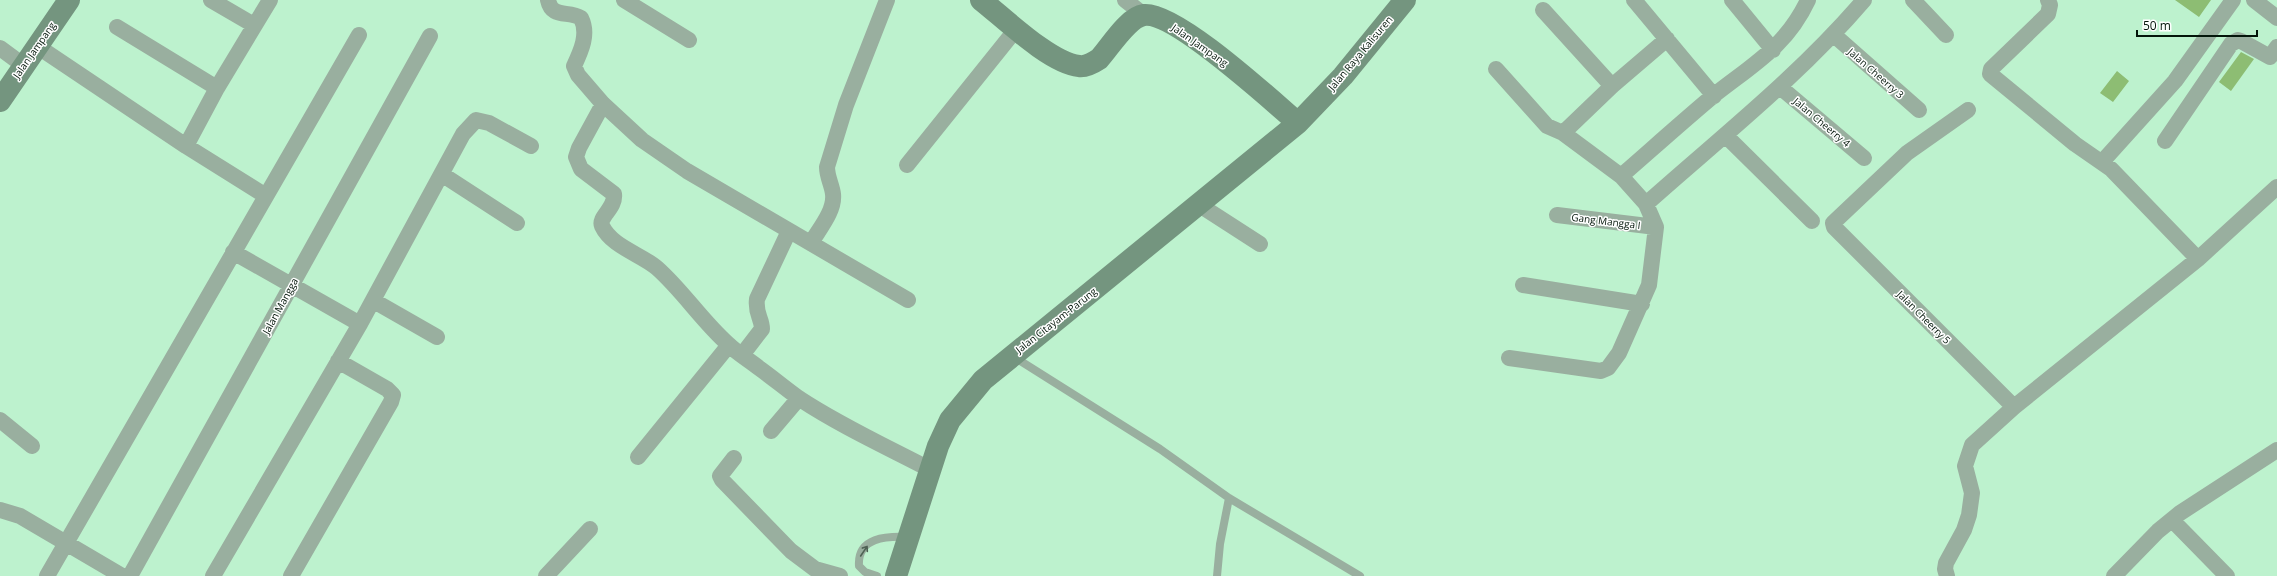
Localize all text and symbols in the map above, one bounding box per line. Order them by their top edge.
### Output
scale bar [2137,12,2257,38]
street label: Jalan Raya Kalisuren [1324,13,1395,94]
text: 50 m [2143,17,2171,34]
street label: Jalan Jampang [9,19,59,82]
street label: Jalan Jampang [1168,20,1231,70]
street label: Jalan Cheerry 3 [1844,44,1907,101]
street label: Jalan Cheerry 4 [1790,93,1854,150]
street label: Gang Mangga I [1571,210,1641,232]
street label: Jalan Mangga [258,275,301,337]
street label: Jalan Citayam-Parung [1012,284,1100,357]
street label: Jalan Cheerry 5 [1894,287,1954,347]
one-way arrow [860,545,868,556]

